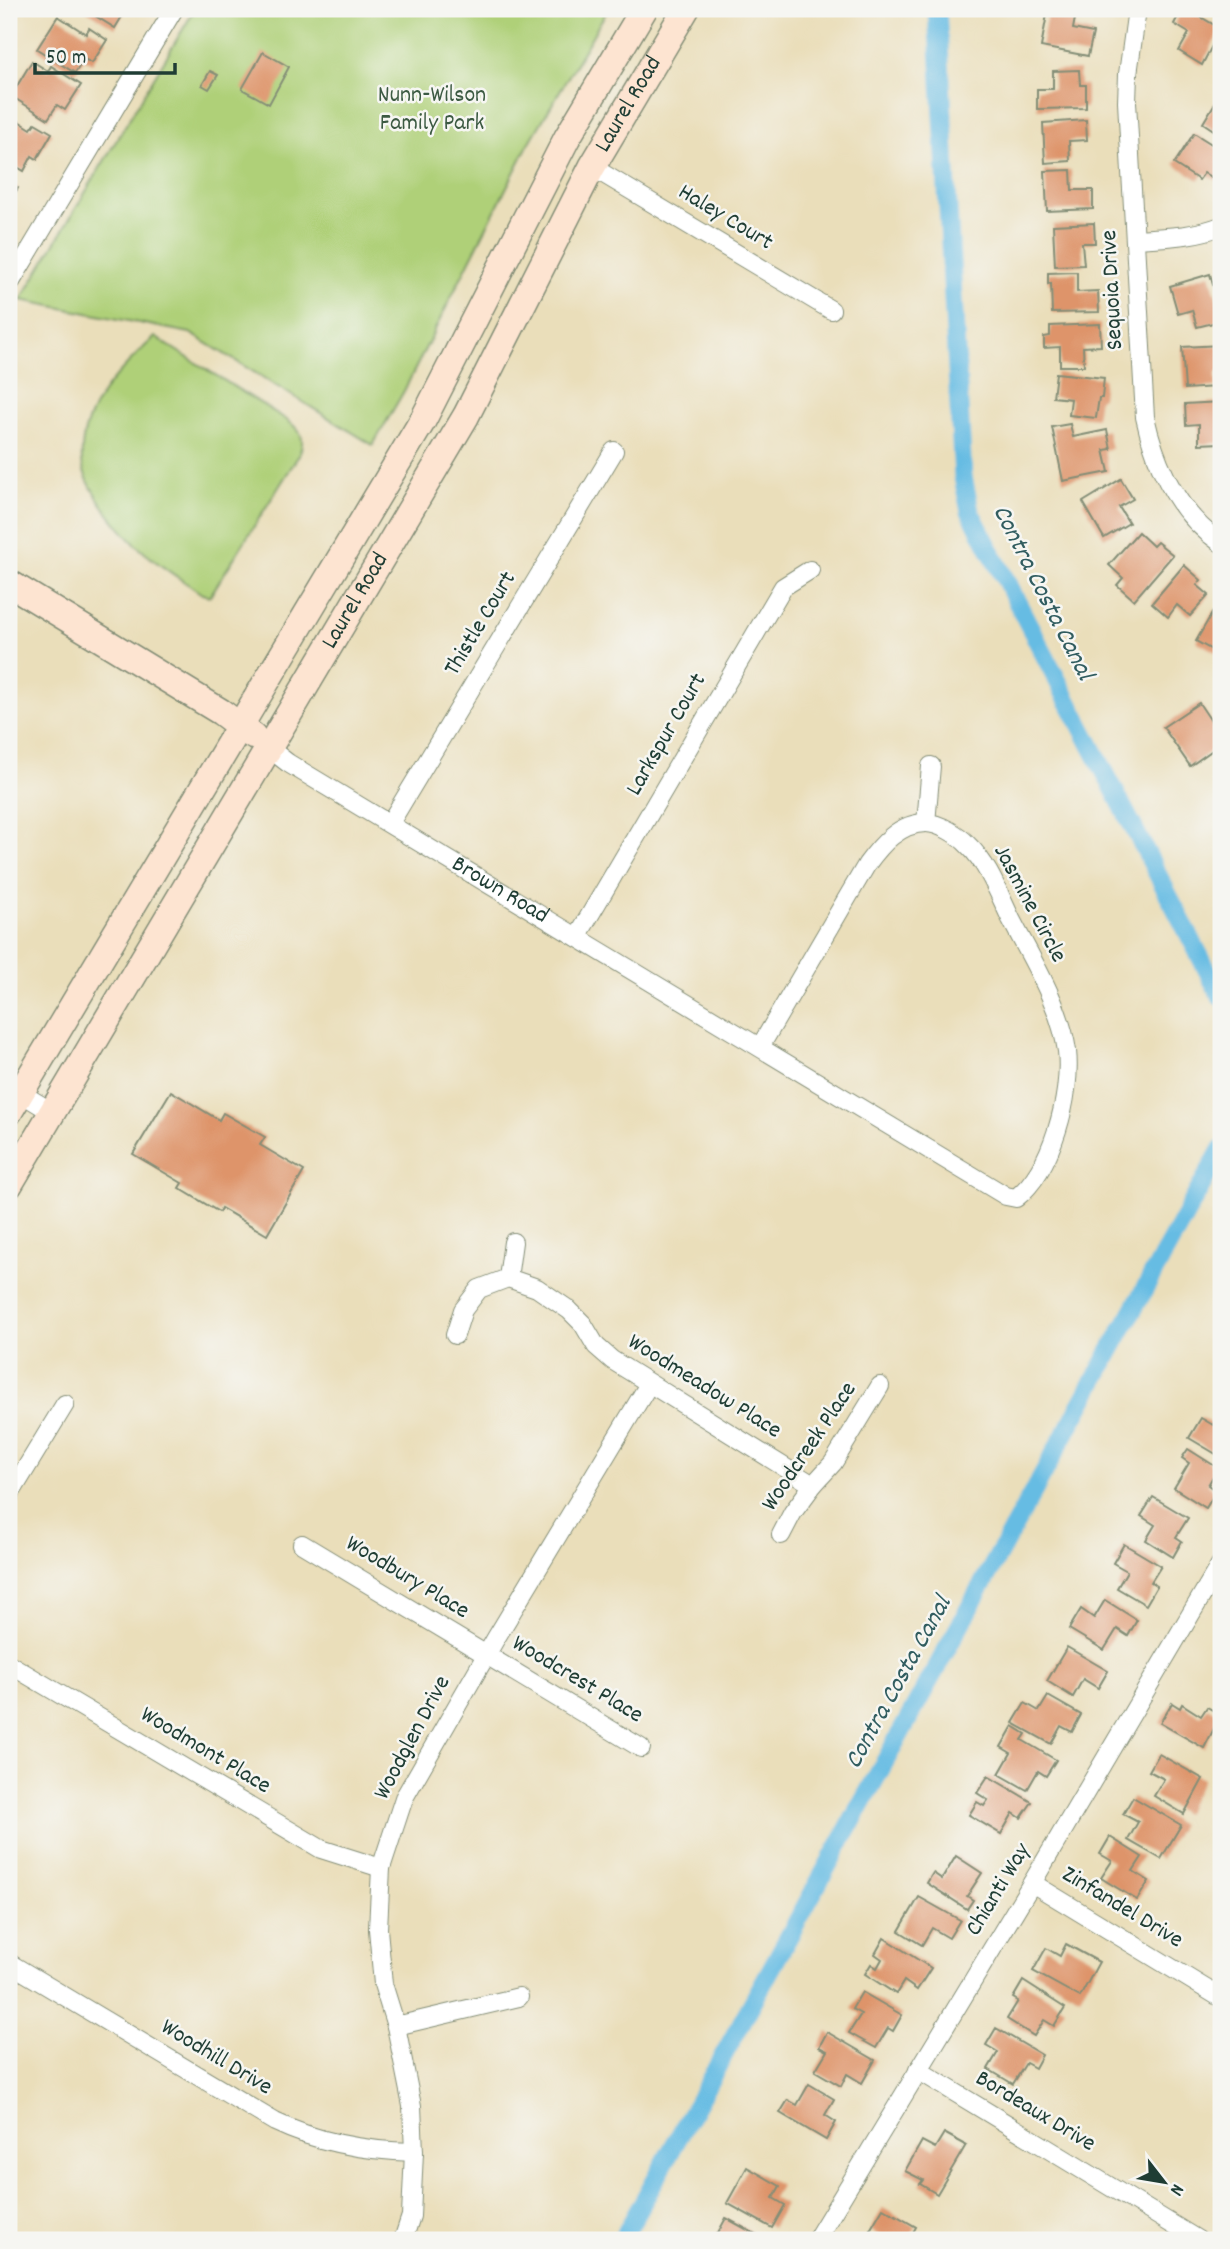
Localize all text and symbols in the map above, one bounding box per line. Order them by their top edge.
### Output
scale bar [35,32,175,76]
text: 50 m [46,44,86,74]
street label: Laurel Road [587,50,671,159]
park label: Nunn-Wilson Family Park [378,79,486,141]
street label: Haley Court [671,176,779,260]
street label: Sequoia Drive [1093,229,1133,351]
water label: Contra Costa Canal [982,499,1103,689]
street label: Laurel Road [314,547,398,656]
street label: Thistle Court [436,565,526,683]
street label: Larkspur Court [618,667,716,803]
street label: Jasmine Circle [984,839,1074,969]
street label: Brown Road [445,848,555,933]
street label: Woodmeadow Place [621,1326,787,1448]
street label: Woodcreek Place [754,1376,866,1518]
street label: Woodbury Place [339,1528,475,1628]
water label: Contra Costa Canal [836,1588,963,1776]
street label: Woodcrest Place [505,1627,649,1733]
street label: Woodglen Drive [366,1670,460,1806]
street label: Woodmont Place [133,1699,277,1803]
street label: Chianti Way [958,1836,1041,1943]
street label: Zinfandel Drive [1055,1858,1189,1958]
street label: Woodhill Drive [154,2011,278,2105]
street label: Bordeaux Drive [968,2063,1102,2161]
north arrow [1128,2148,1198,2218]
text: N [1162,2178,1190,2200]

